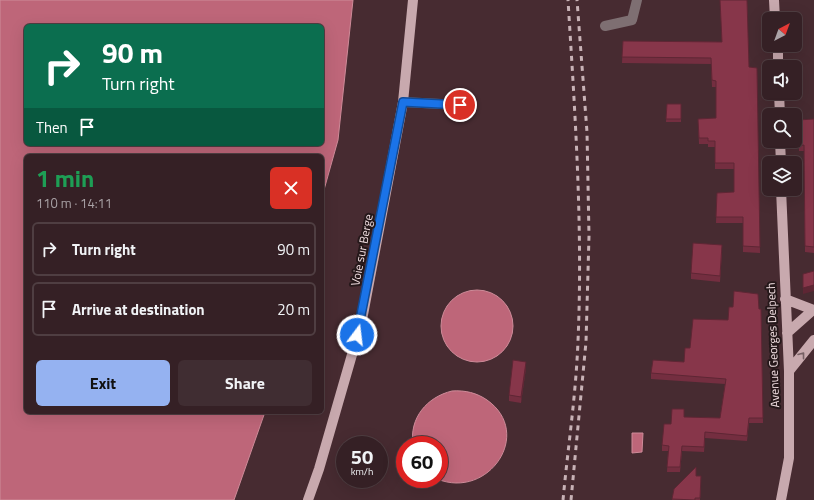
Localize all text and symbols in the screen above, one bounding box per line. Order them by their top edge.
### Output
north arrow [762,12,802,52]
map controls [762,12,802,196]
text: 90 m [102,31,163,74]
icon: right [36,40,88,92]
button: sound [762,60,802,100]
text: Turn right [102,70,175,97]
pin [443,88,477,122]
icon: arrive [449,94,471,116]
button: search [762,108,802,148]
text: Then [36,116,68,139]
icon: arrive [76,116,98,138]
button: layers [762,156,802,196]
text: 1 min [36,160,94,196]
button: close [270,167,312,209]
text: 110 m · 14:11 [36,193,112,213]
street label: Voie sur Berge [345,212,378,287]
icon: right [38,238,60,260]
text: Turn right [72,238,136,261]
text: 90 m [277,238,310,261]
street label: Avenue Georges Delpech [761,282,784,408]
icon: arrive [38,298,60,320]
text: Arrive at destination [72,298,205,321]
text: 20 m [277,298,310,321]
position arrow [336,314,378,356]
one-way arrow [797,353,804,360]
button: Exit [36,360,170,406]
button: Share [178,360,312,406]
speed limit sign: 60 [396,436,448,488]
text: 50 [351,441,373,472]
text: km/h [351,464,373,479]

